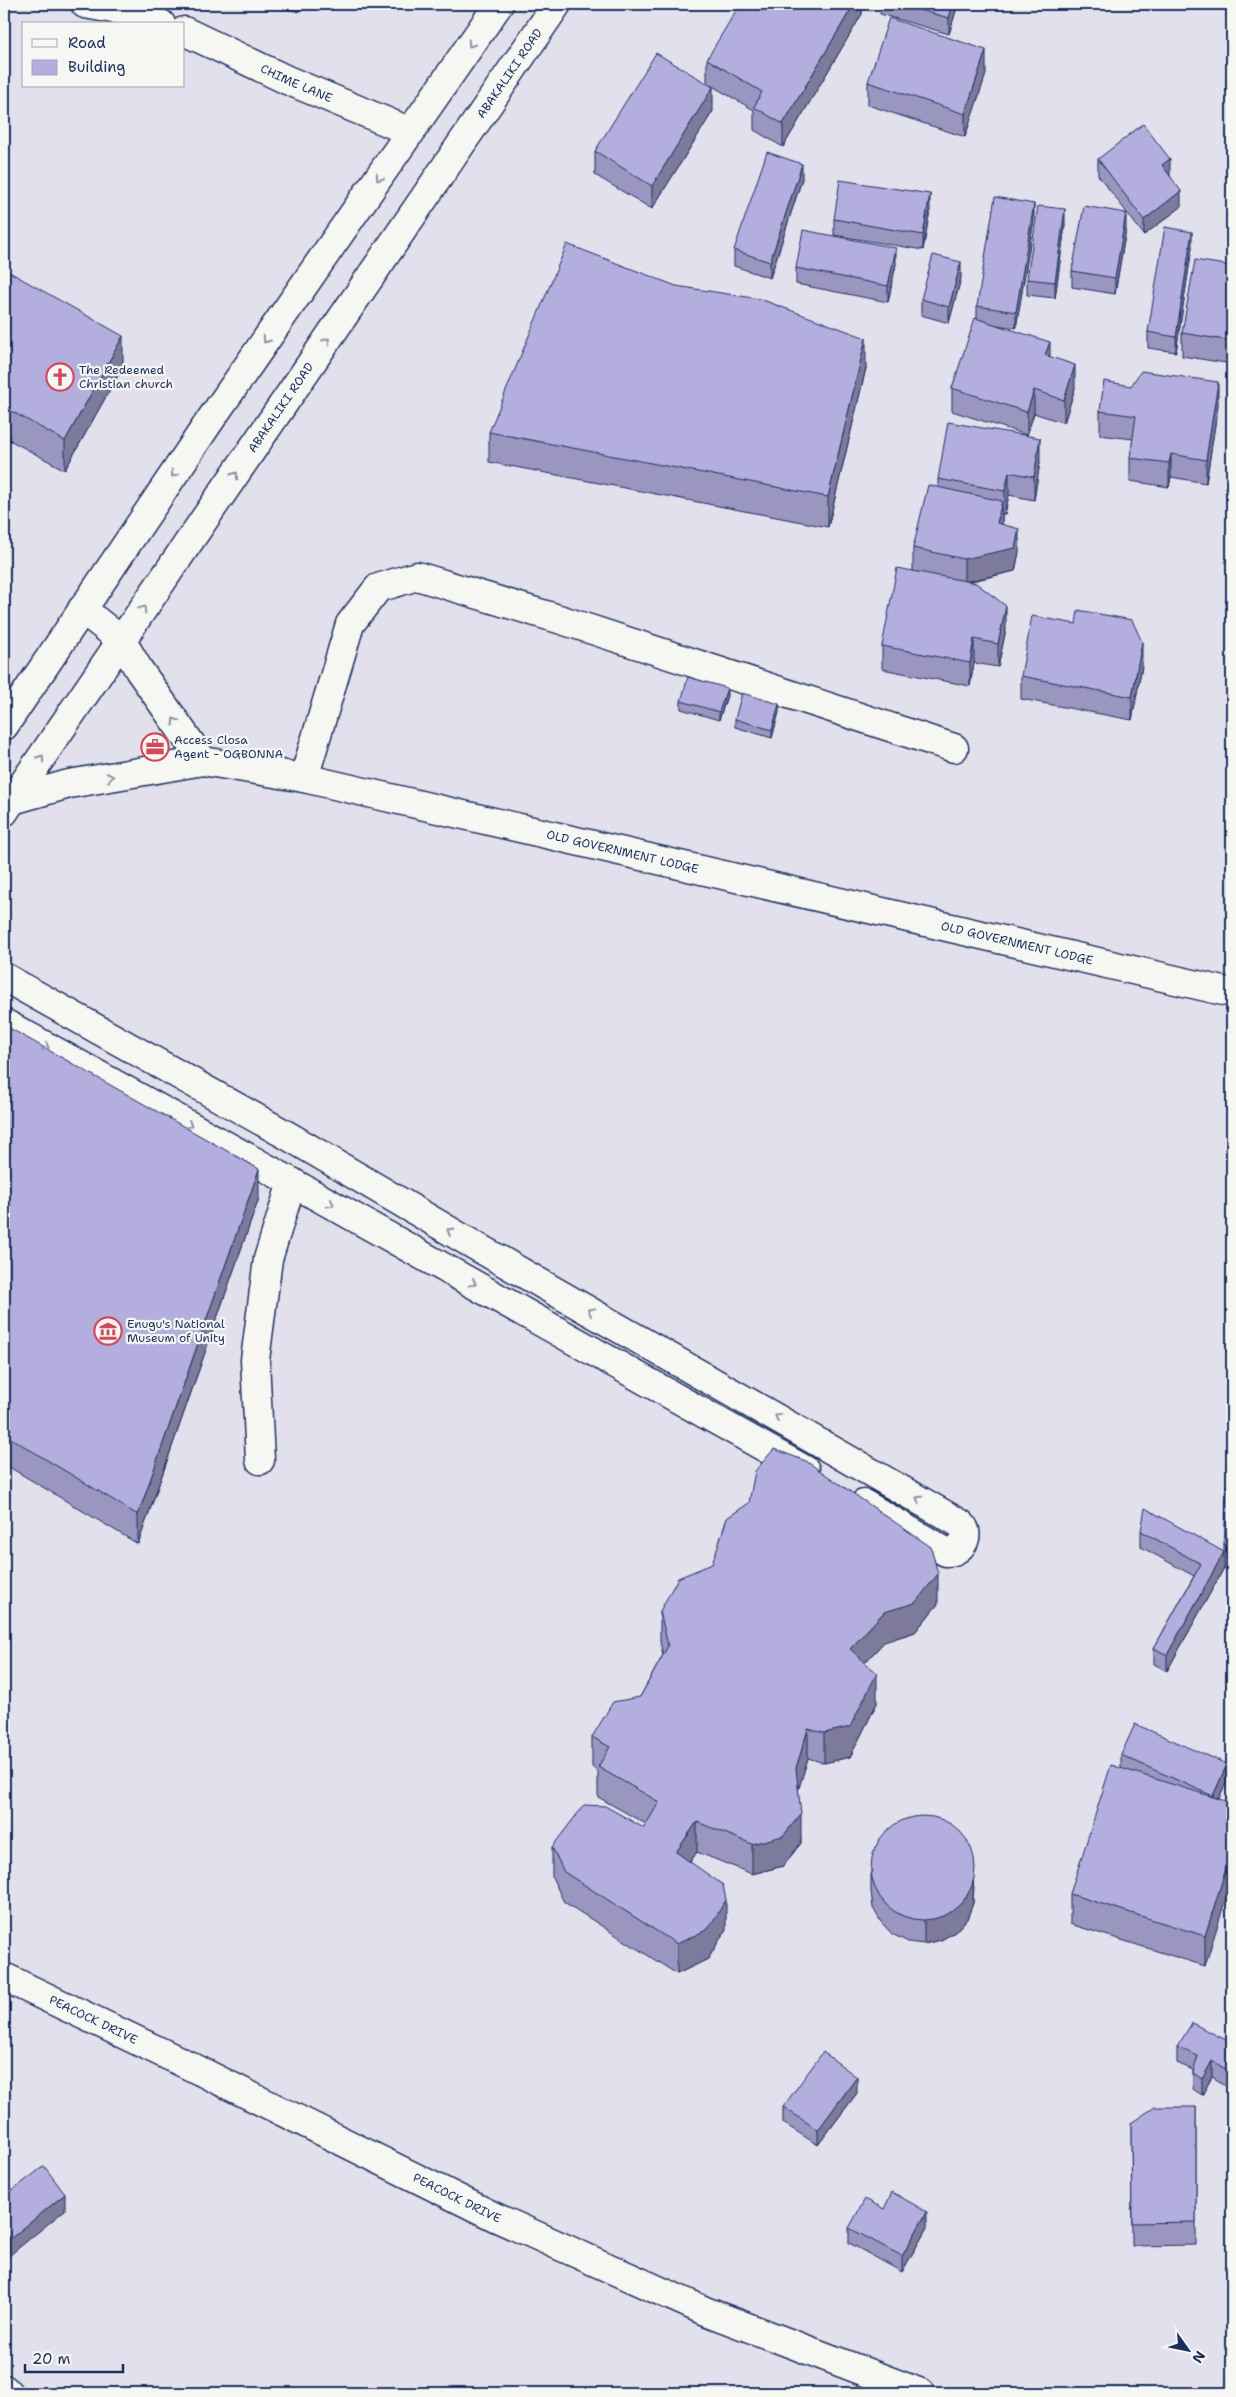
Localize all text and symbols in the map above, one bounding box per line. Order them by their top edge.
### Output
legend [22,22,185,88]
street label: ABAKALIKI ROAD [473,25,546,122]
text: Road [68,33,106,53]
one-way arrow [468,38,477,48]
text: Building [68,57,125,77]
street label: CHIME LANE [258,61,335,106]
one-way arrow [376,172,385,181]
one-way arrow [263,334,272,344]
one-way arrow [321,337,330,347]
street label: ABAKALIKI ROAD [244,359,317,456]
church icon: The Redeemed Christian church [45,362,75,392]
place label: The Redeemed Christian church [79,362,173,392]
one-way arrow [171,468,180,477]
one-way arrow [228,471,238,480]
one-way arrow [137,605,146,615]
one-way arrow [172,717,181,727]
office icon: Access Closa Agent - OGBONNA [140,732,170,762]
place label: Access Closa Agent - OGBONNA [174,732,284,762]
one-way arrow [35,754,44,764]
one-way arrow [105,772,114,782]
street label: OLD GOVERNMENT LODGE [545,826,700,877]
street label: OLD GOVERNMENT LODGE [939,918,1095,969]
one-way arrow [41,1040,50,1050]
one-way arrow [183,1119,192,1129]
one-way arrow [326,1198,335,1208]
one-way arrow [446,1228,455,1238]
one-way arrow [467,1277,476,1287]
one-way arrow [588,1307,597,1317]
museum icon: Enugu's National Museum of Unity [93,1316,123,1346]
place label: Enugu's National Museum of Unity [127,1316,225,1346]
one-way arrow [775,1414,784,1424]
one-way arrow [915,1495,924,1505]
street label: PEACOCK DRIVE [46,1992,140,2048]
street label: PEACOCK DRIVE [410,2170,503,2227]
north arrow [1164,2324,1214,2374]
scale bar [25,2342,122,2374]
text: N [1188,2348,1209,2367]
text: 20 m [32,2349,71,2369]

